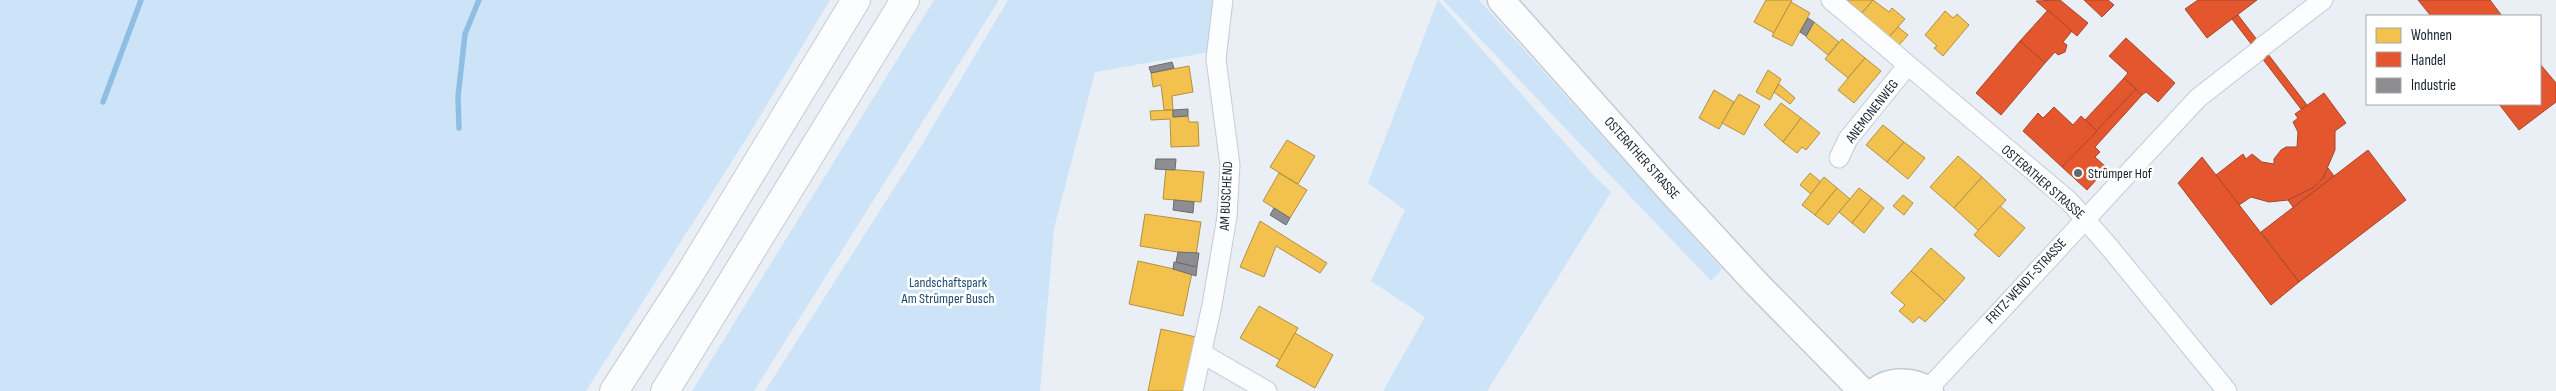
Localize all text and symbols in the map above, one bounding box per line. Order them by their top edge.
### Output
legend [2366,15,2541,105]
text: Wohnen [2411,26,2452,45]
text: Handel [2411,51,2446,70]
street label: ANEMONENWEG [1841,76,1902,147]
text: Industrie [2411,76,2456,95]
street label: OSTERATHER STRASSE [1601,113,1683,203]
street label: OSTERATHER STRASSE [1998,141,2088,223]
street label: AM BUSCHEND [1216,161,1236,232]
place label: Strümper Hof [2088,165,2153,182]
marker: Strümper Hof [2072,167,2084,179]
street label: FRITZ-WENDT-STRASSE [1982,235,2070,327]
park label: Landschaftspark Am Strümper Busch [901,274,994,307]

